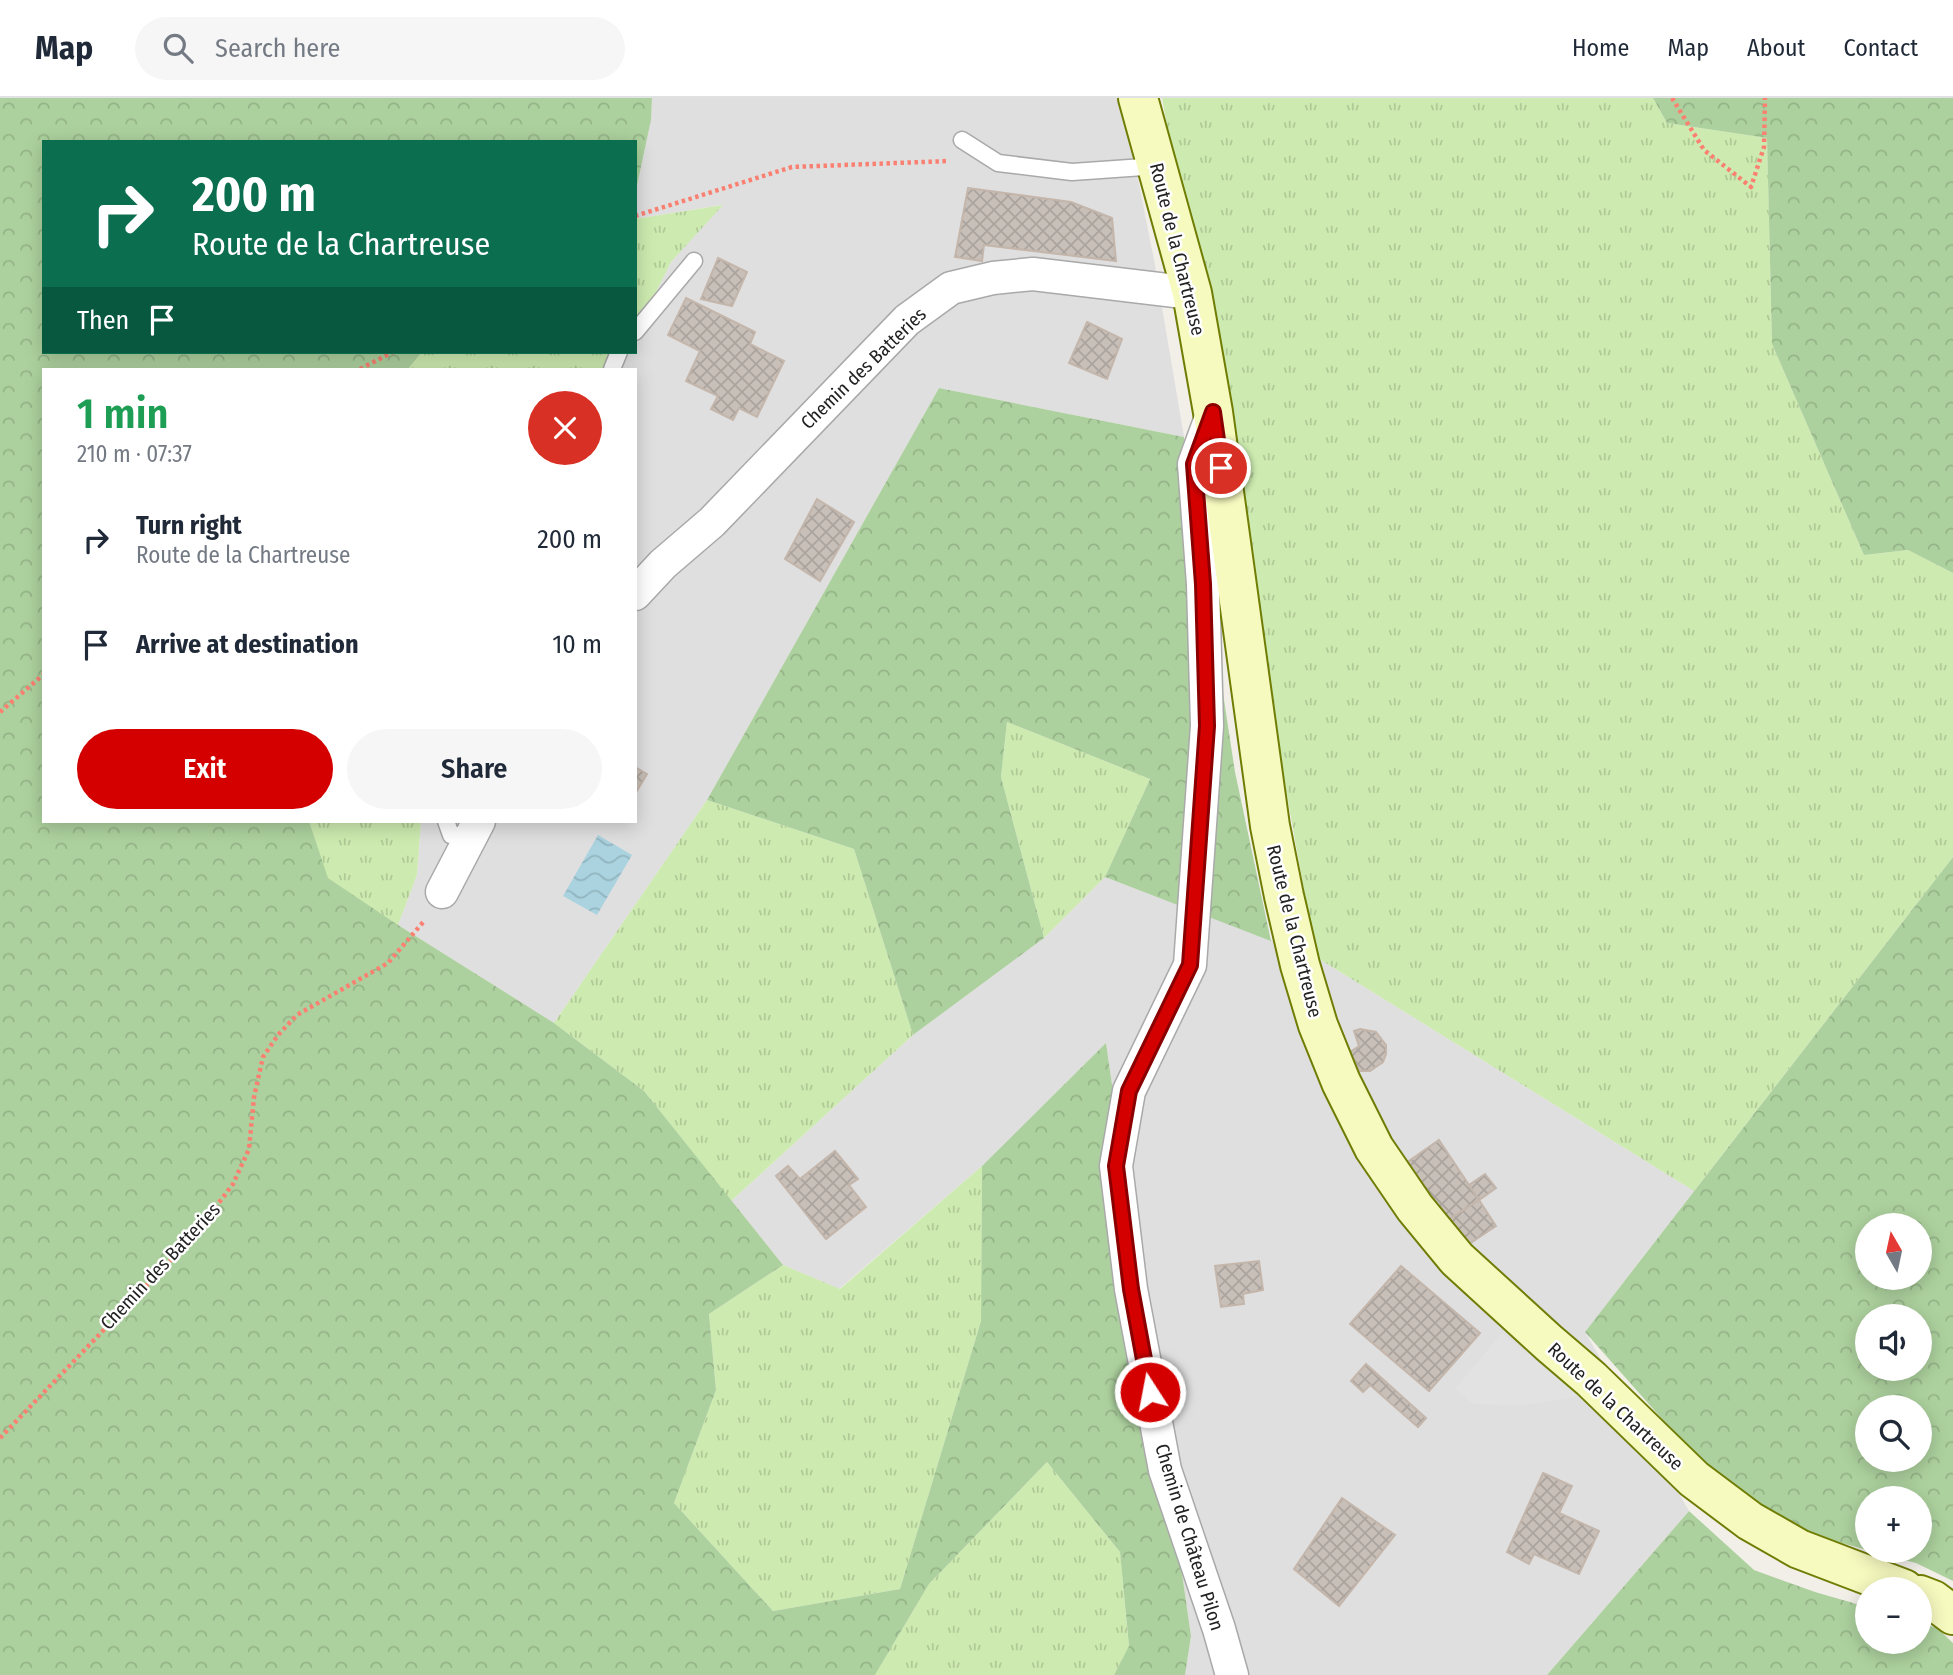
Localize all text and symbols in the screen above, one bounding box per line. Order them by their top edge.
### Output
search box [135,17,625,80]
text: Map [35,28,93,68]
icon: search [159,29,197,67]
text: Search here [215,33,340,64]
text: Home [1572,34,1629,62]
text: Map [1667,34,1709,62]
text: About [1747,34,1805,62]
text: Contact [1843,34,1918,62]
street label: Route de la Chartreuse [1145,160,1210,338]
text: 200 m [192,165,316,224]
icon: right [77,168,168,259]
text: Route de la Chartreuse [192,225,490,263]
icon: arrive [143,301,181,339]
street label: Chemin des Batteries [796,303,931,434]
text: Then [77,305,129,336]
text: 1 min [77,389,168,439]
button: close [528,391,602,465]
pin [1191,438,1251,498]
text: 210 m · 07:37 [77,440,192,468]
icon: arrive [1202,449,1240,487]
text: Turn right [136,510,242,541]
icon: right [77,521,115,559]
text: 200 m [537,524,602,555]
text: Route de la Chartreuse [136,541,350,569]
icon: arrive [77,626,115,664]
text: Arrive at destination [136,629,359,660]
text: 10 m [552,629,602,660]
button: Exit [77,729,333,809]
button: Share [347,729,602,809]
street label: Route de la Chartreuse [1262,842,1327,1020]
street label: Chemin des Batteries [96,1198,225,1335]
north arrow [1855,1213,1932,1290]
map controls [1855,1213,1932,1654]
button: sound [1855,1304,1932,1381]
street label: Route de la Chartreuse [1543,1338,1688,1475]
position arrow [1113,1355,1187,1429]
button: search [1855,1395,1932,1472]
street label: Chemin de Château Pilon [1150,1441,1229,1633]
button: + [1855,1486,1932,1563]
button: − [1855,1577,1932,1654]

